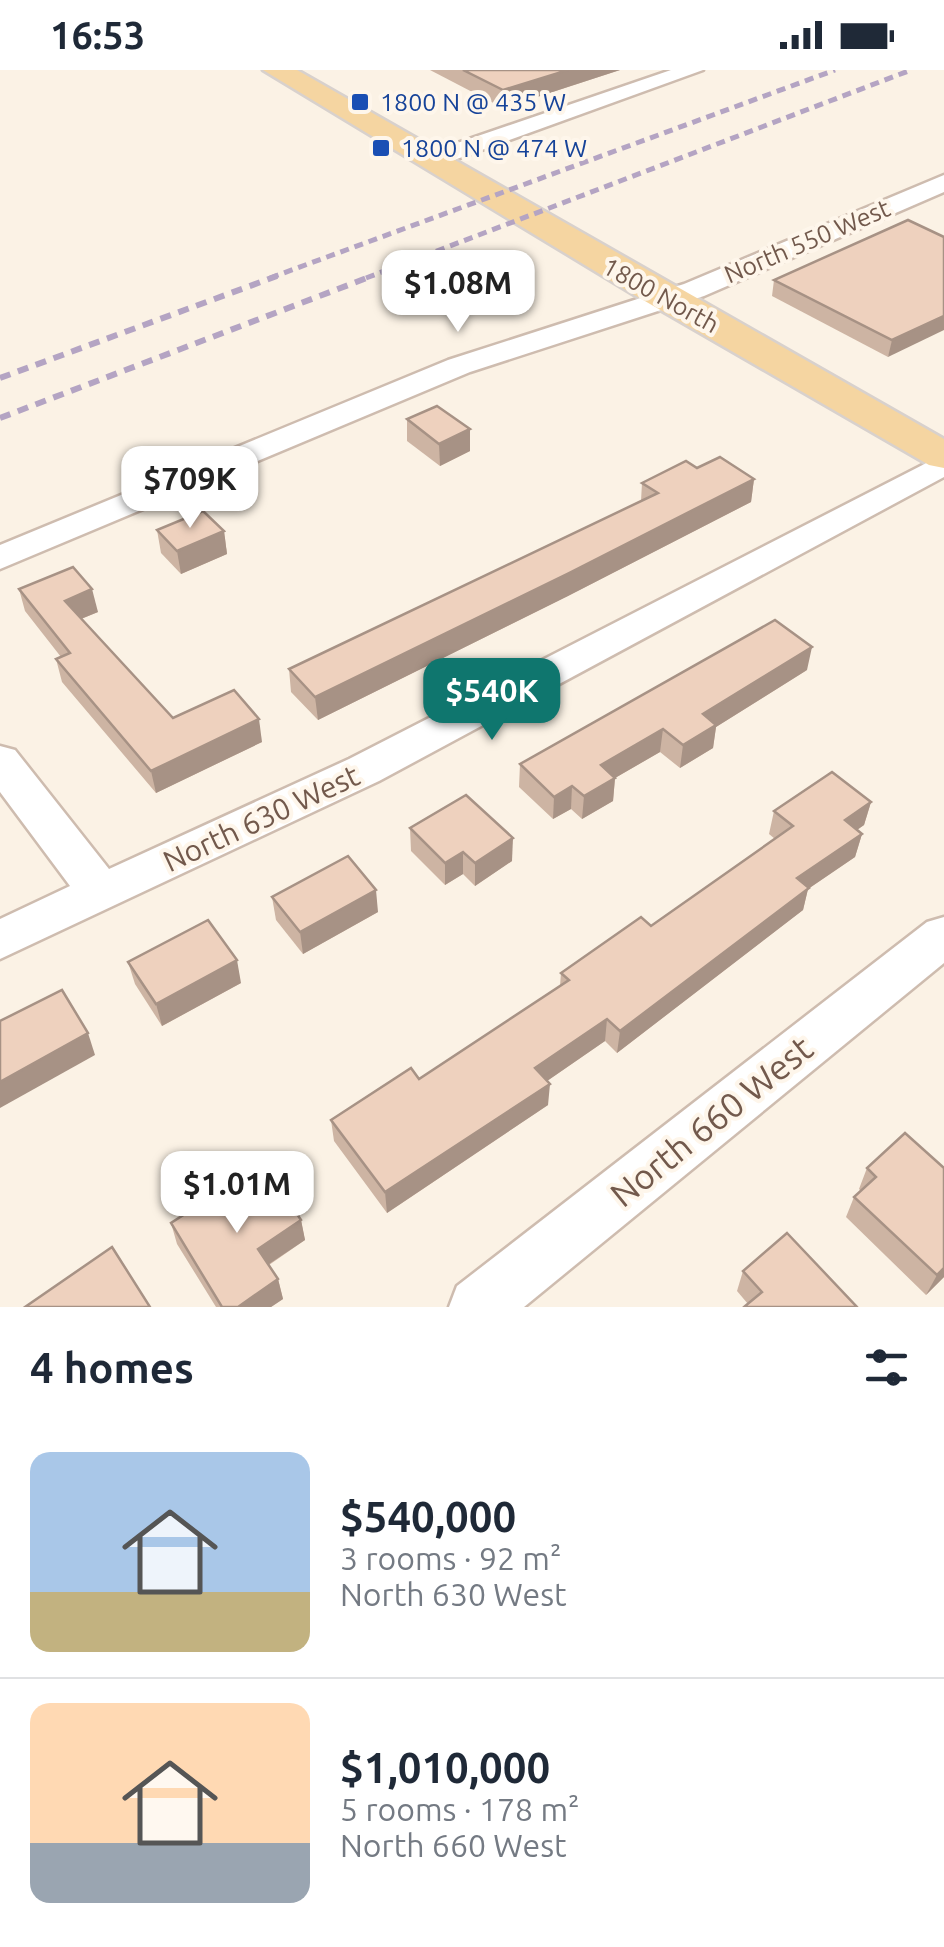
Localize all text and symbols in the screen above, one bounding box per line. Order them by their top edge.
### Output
text: 16:53 [50,14,145,56]
place label: 1800 N @ 435 W [380,88,566,116]
marker: 1800 N @ 435 W [349,91,371,113]
place label: 1800 N @ 474 W [401,134,587,162]
marker: 1800 N @ 474 W [370,137,392,159]
street label: North 550 West [720,193,894,288]
pin: $1.08M [377,250,539,335]
street label: 1800 North [598,252,724,338]
text: $1.08M [404,264,512,300]
pin: $709K [120,446,260,531]
text: $709K [143,460,237,496]
pin: $540K [422,658,562,743]
text: $540K [445,672,539,708]
street label: North 630 West [158,758,365,878]
street label: North 660 West [602,1027,820,1215]
pin: $1.01M [156,1151,318,1236]
text: $1.01M [183,1165,291,1201]
icon: filters [859,1340,914,1395]
text: 4 homes [30,1344,194,1391]
icon: home [110,1492,230,1612]
text: $540,000 [340,1493,516,1540]
text: 3 rooms · 92 m² [340,1540,561,1576]
text: North 630 West [340,1576,567,1612]
icon: home [110,1743,230,1863]
text: $1,010,000 [340,1744,550,1791]
text: 5 rooms · 178 m² [340,1791,580,1827]
text: North 660 West [340,1827,567,1863]

